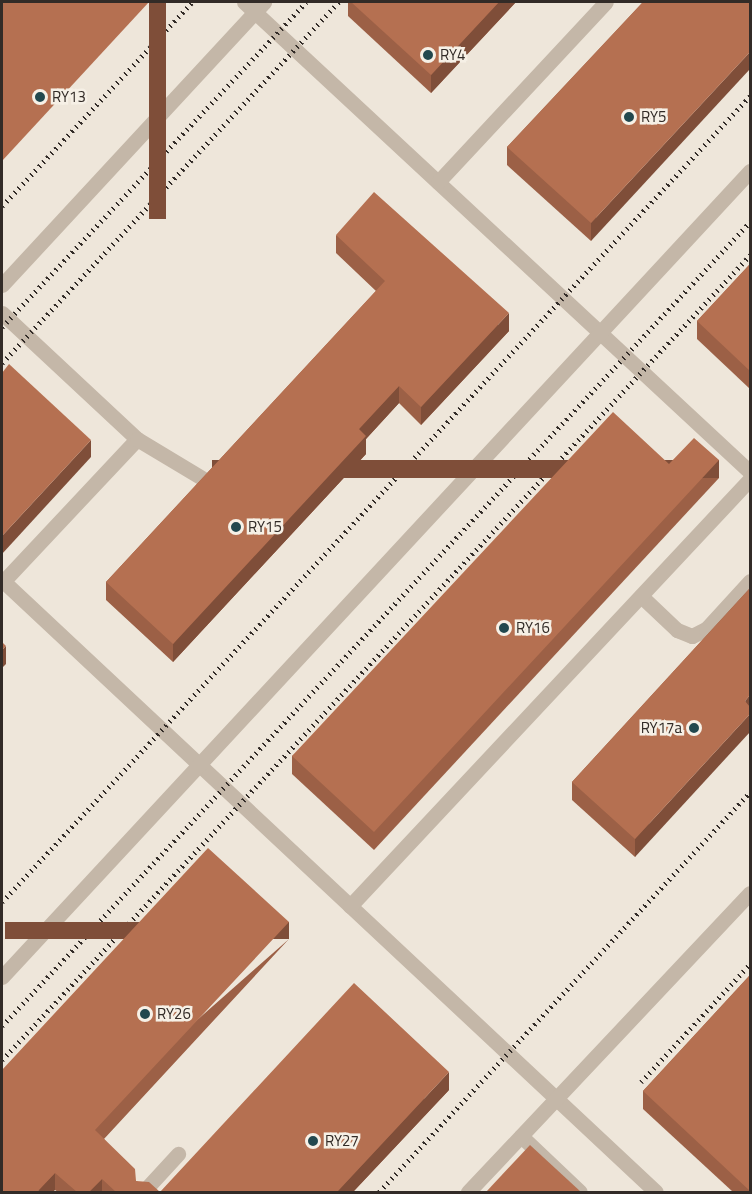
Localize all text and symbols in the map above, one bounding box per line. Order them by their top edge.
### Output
place label: RY4 [440,46,465,64]
marker: RY4 [421,48,435,62]
place label: RY13 [52,88,86,106]
marker: RY13 [33,90,47,104]
place label: RY5 [641,108,666,126]
marker: RY5 [622,110,636,124]
place label: RY15 [248,518,282,536]
marker: RY15 [229,520,243,534]
place label: RY16 [516,619,550,637]
marker: RY16 [497,621,511,635]
place label: RY17a [641,719,682,737]
marker: RY17a [687,721,701,735]
place label: RY26 [157,1005,191,1023]
marker: RY26 [138,1007,152,1021]
place label: RY27 [325,1132,359,1150]
marker: RY27 [306,1134,320,1148]

